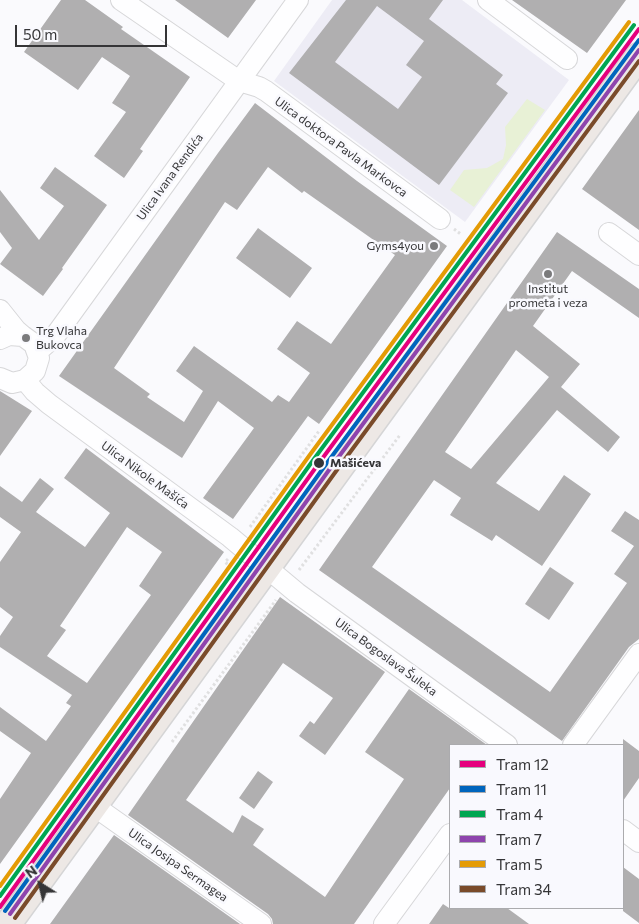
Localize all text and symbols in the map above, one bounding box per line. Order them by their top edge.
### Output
scale bar [18,15,170,47]
text: 50 m [23,25,57,43]
street label: Ulica doktora Pavla Markovca [272,94,410,200]
street label: Ulica Ivana Rendića [134,131,206,223]
place label: Gyms4you [367,239,424,253]
marker: Gyms4you [428,240,440,252]
marker: Institut prometa i veza [542,268,554,280]
place label: Institut prometa i veza [509,282,587,310]
place label: Trg Vlaha Bukovca [36,324,87,352]
marker: Trg Vlaha Bukovca [20,332,32,344]
street label: Ulica Nikole Mašića [98,438,192,512]
marker: Mašićeva [312,456,326,470]
place label: Mašićeva [330,456,381,470]
street label: Ulica Bogoslava Šuleka [332,615,440,699]
legend [449,744,624,909]
text: Tram 12 [496,755,549,773]
text: Tram 11 [496,780,547,798]
text: Tram 4 [496,805,543,823]
street label: Ulica Josipa Sermagea [126,825,230,905]
text: Tram 7 [496,830,542,848]
text: Tram 5 [496,855,543,873]
north arrow [15,859,65,909]
text: N [22,861,40,881]
text: Tram 34 [496,880,552,898]

